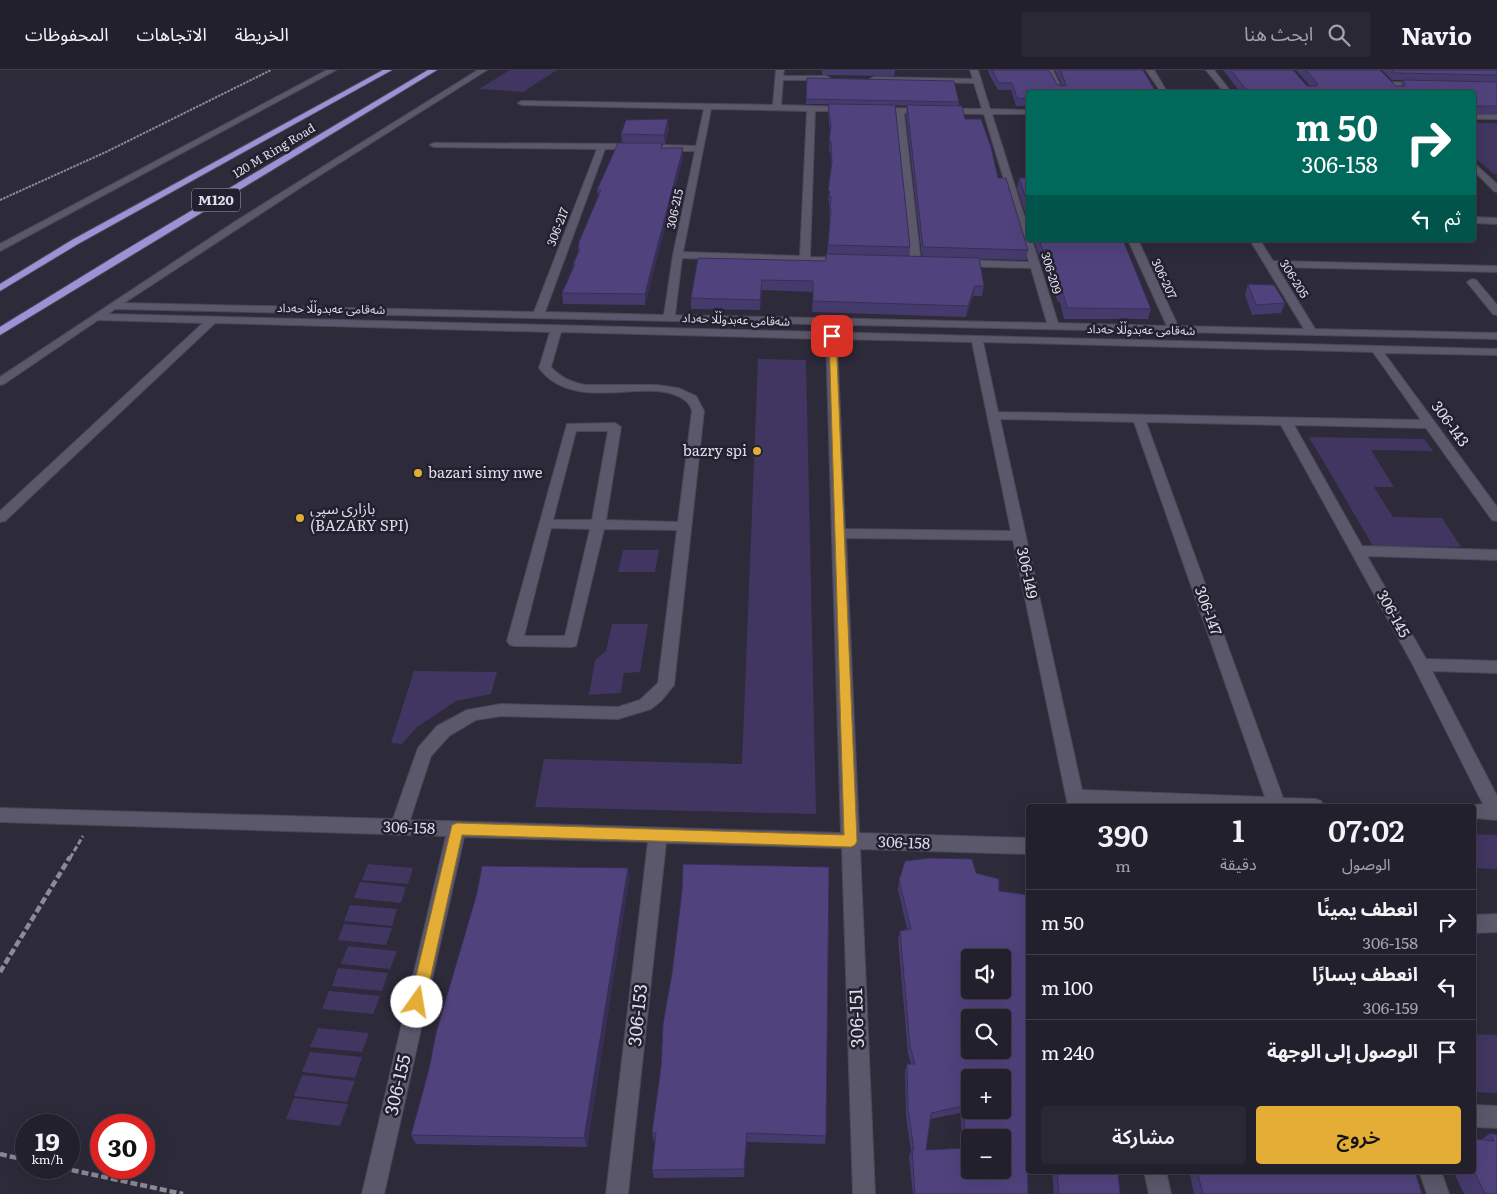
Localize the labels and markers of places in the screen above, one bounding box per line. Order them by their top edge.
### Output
pin [811,315,853,357]
place label: bazry spi [683,438,747,461]
marker: bazry spi [751,445,763,457]
place label: bazari simy nwe [428,460,543,483]
marker: bazari simy nwe [412,467,424,479]
place label: بازاڕی سپی (BAZARY SPI) [310,496,409,536]
marker: بازاڕی سپی (BAZARY SPI) [294,512,306,524]

